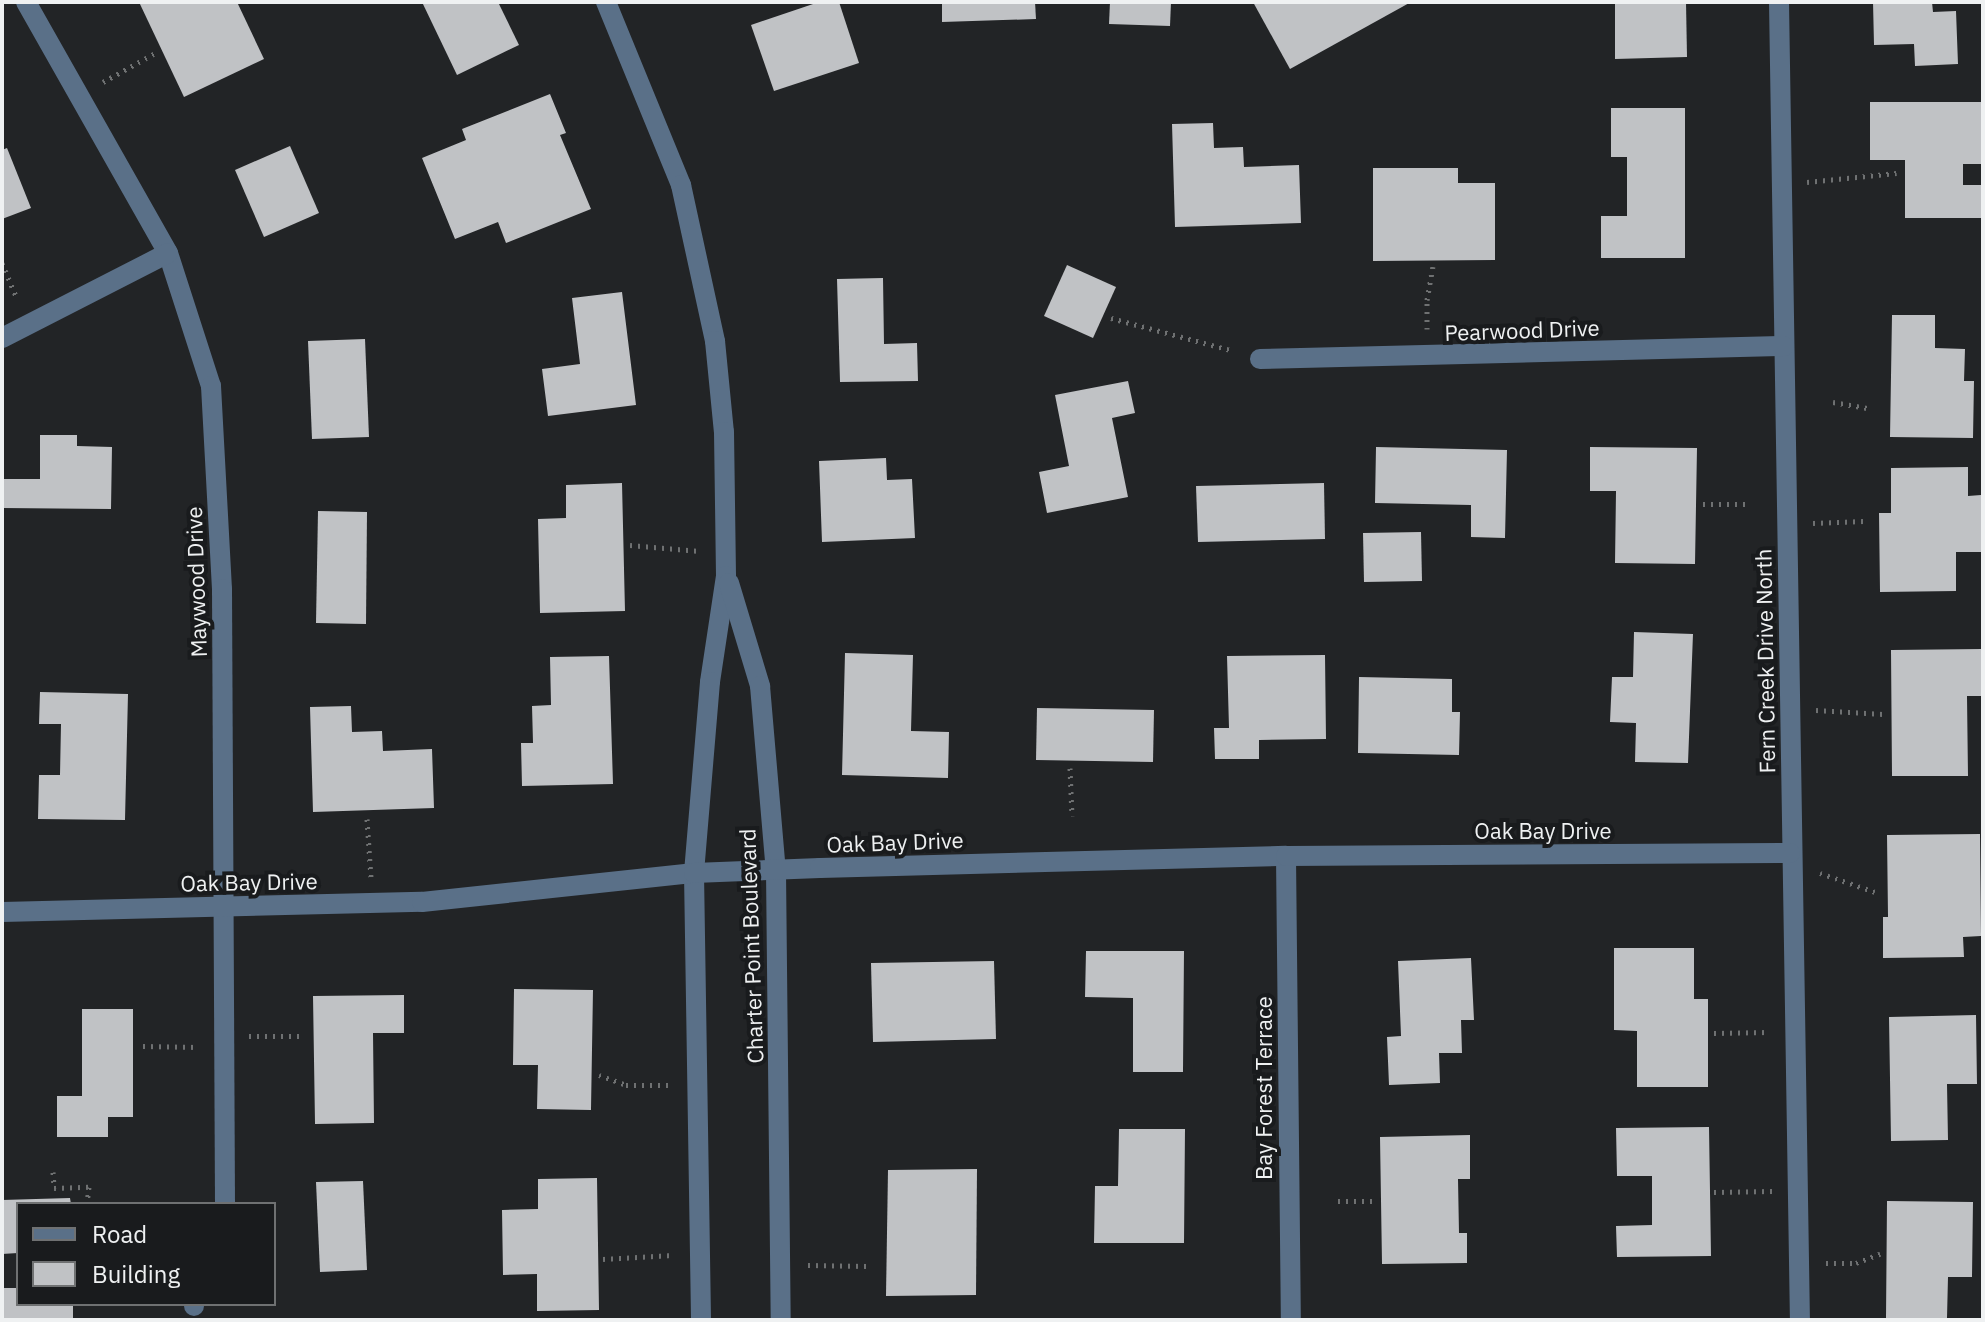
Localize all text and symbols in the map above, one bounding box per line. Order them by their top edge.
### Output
street label: Pearwood Drive [1444,314,1600,346]
street label: Maywood Drive [180,506,212,658]
street label: Fern Creek Drive North [1750,548,1780,774]
street label: Oak Bay Drive [1474,818,1612,844]
street label: Oak Bay Drive [826,826,964,858]
street label: Charter Point Boulevard [734,828,768,1064]
street label: Oak Bay Drive [180,868,318,896]
street label: Bay Forest Terrace [1251,996,1277,1180]
legend [16,1202,276,1306]
text: Road [92,1218,147,1250]
text: Building [92,1258,180,1290]

